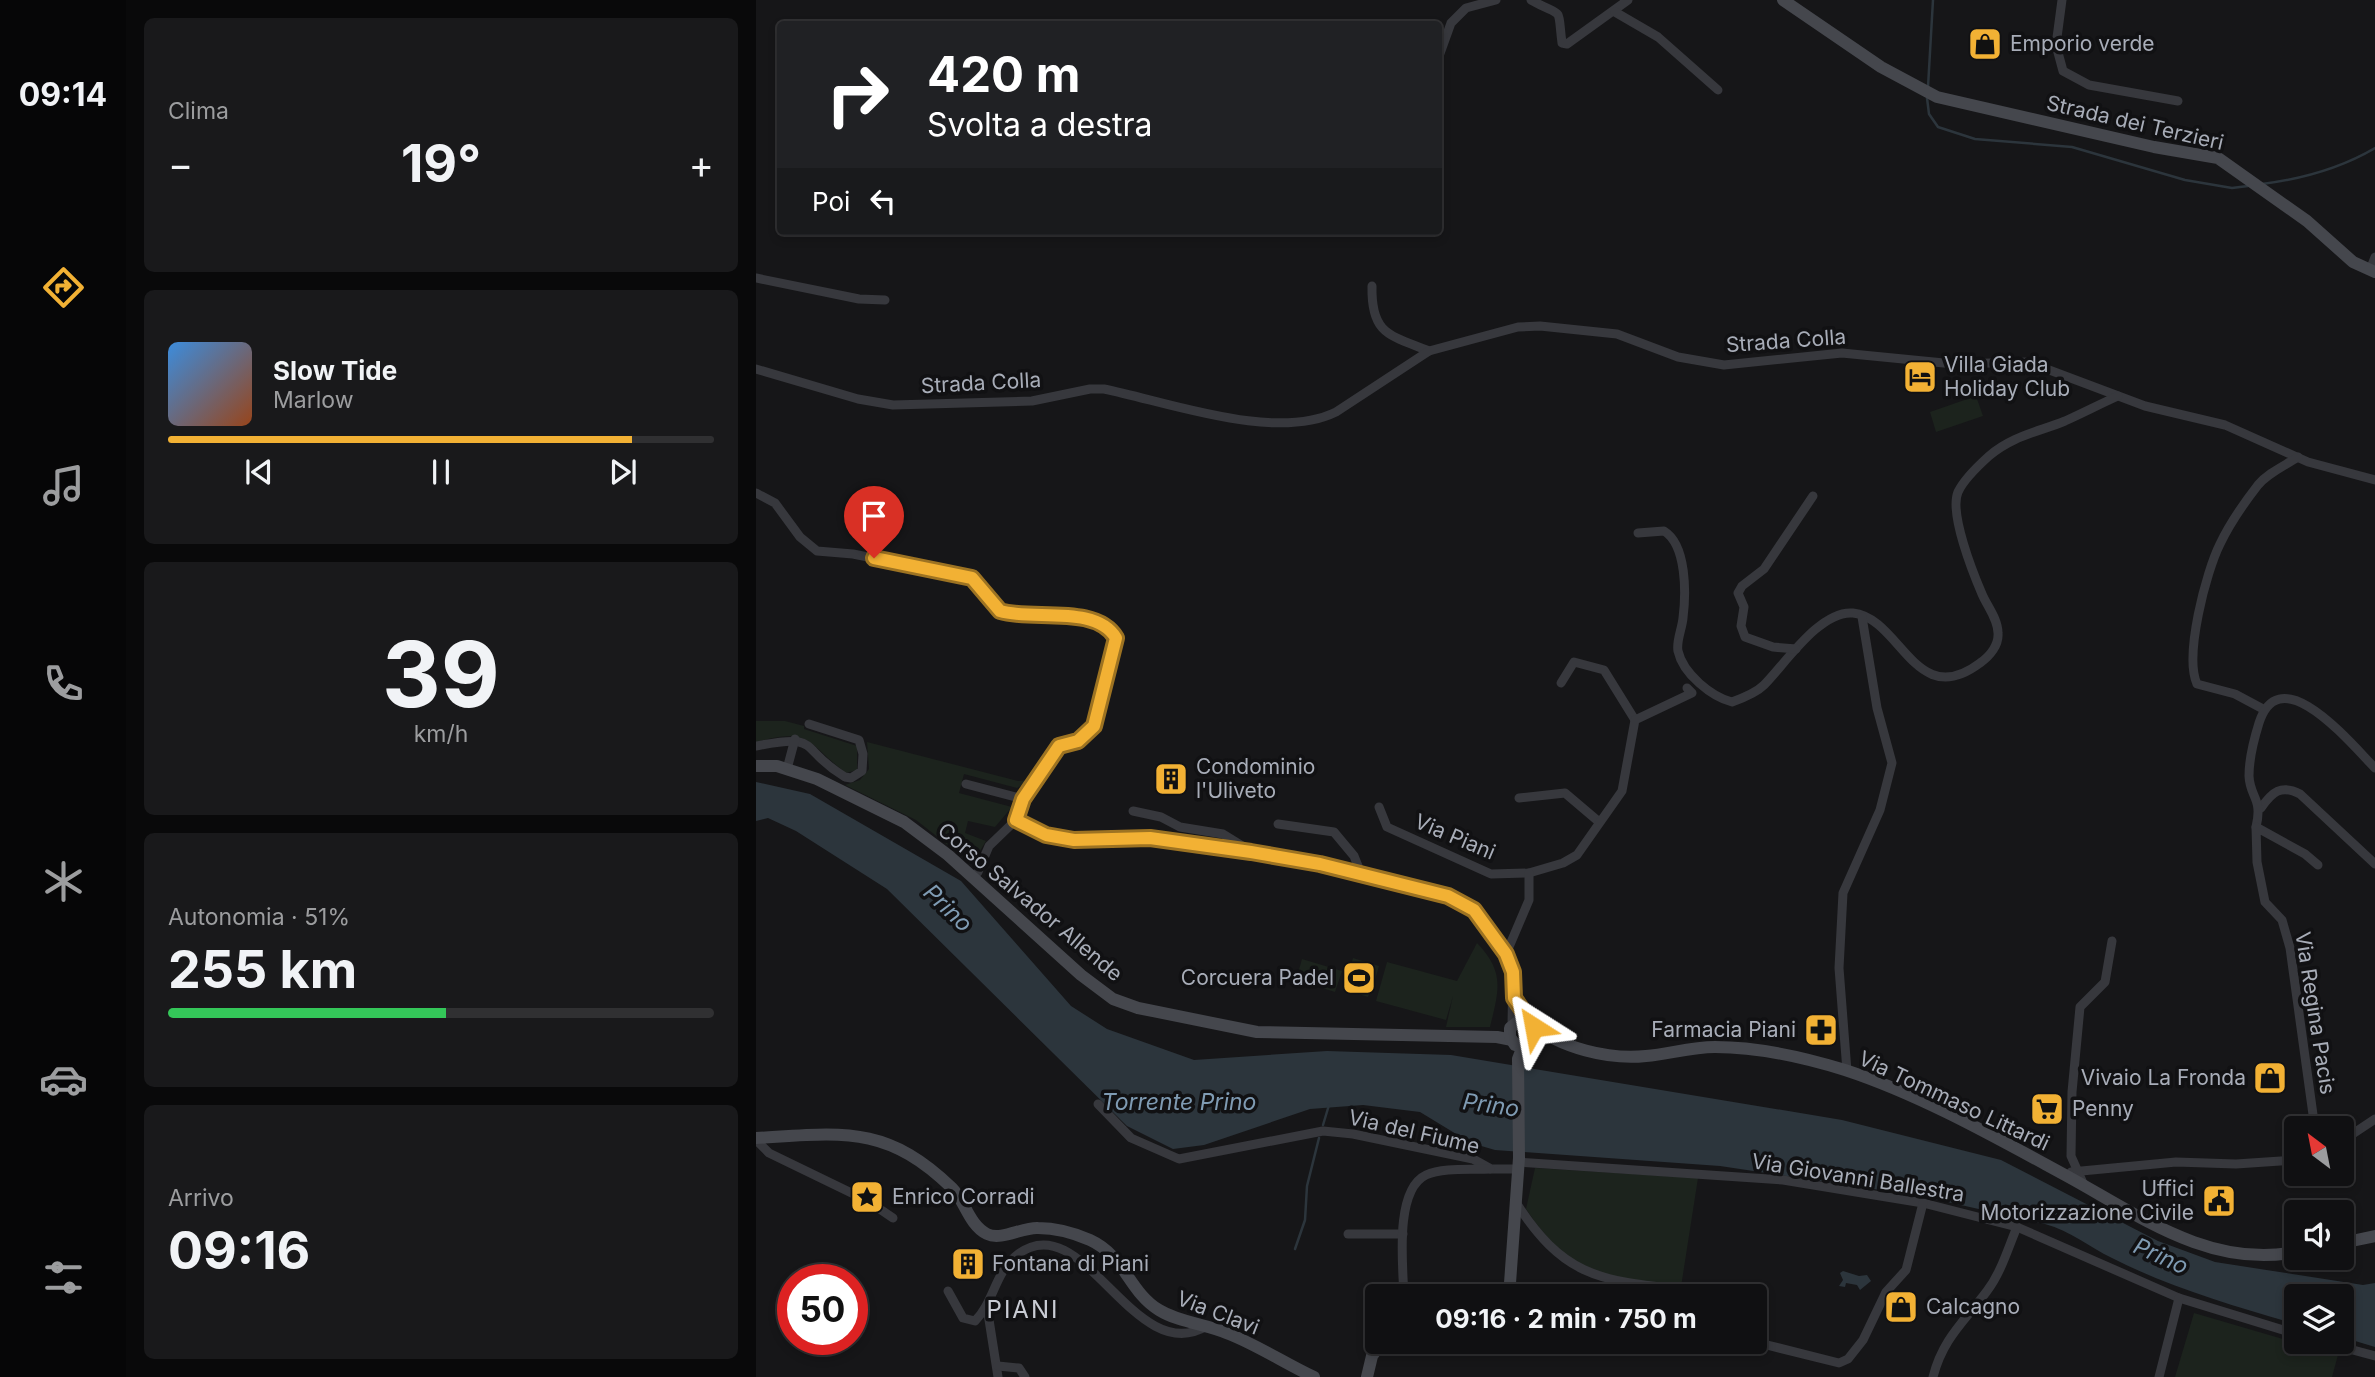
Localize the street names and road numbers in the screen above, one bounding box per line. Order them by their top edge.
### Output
street label: Strada dei Terzieri [2044,90,2226,155]
street label: Strada Colla [1725,324,1847,357]
street label: Strada Colla [920,367,1042,398]
street label: Via Piani [1411,808,1499,865]
street label: Corso Salvador Allende [933,817,1128,986]
street label: Via Regina Pacis [2290,930,2341,1096]
street label: Via Tommaso Littardi [1855,1045,2054,1156]
street label: Via del Fiume [1346,1104,1482,1159]
street label: Via Giovanni Ballestra [1750,1148,1966,1207]
street label: Via Clavi [1174,1285,1263,1340]

